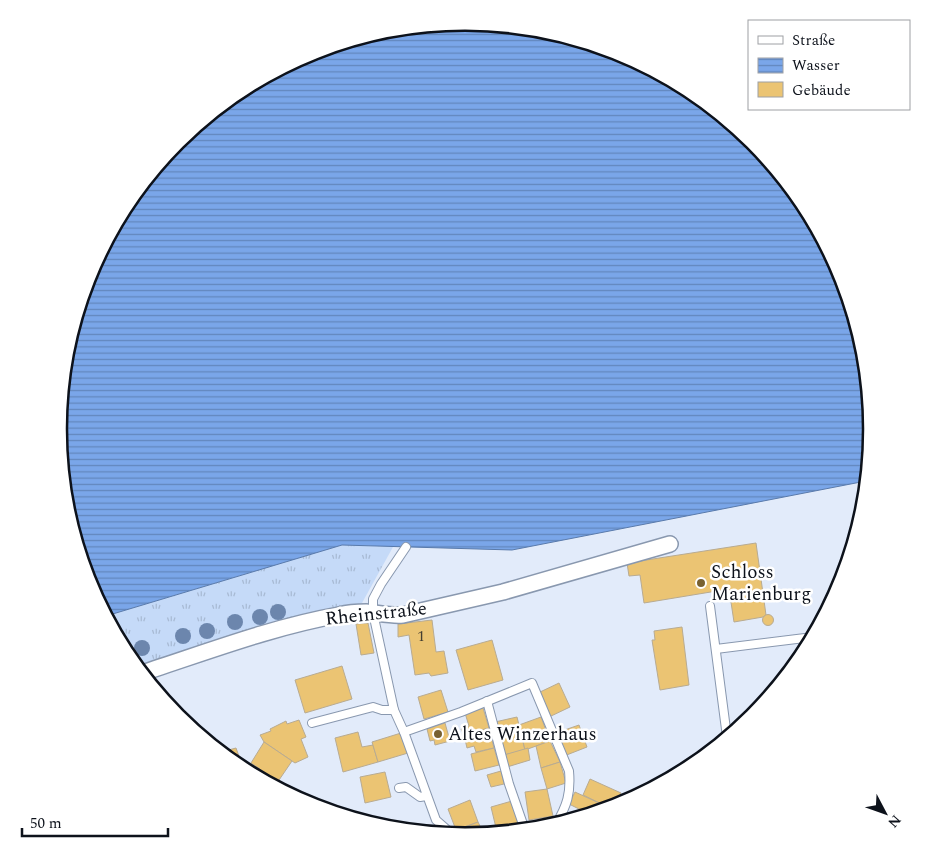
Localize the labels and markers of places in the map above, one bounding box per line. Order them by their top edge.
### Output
place label: Schloss Marienburg [711,558,811,609]
marker: Schloss Marienburg [695,577,707,589]
place label: Altes Winzerhaus [448,720,597,749]
marker: Altes Winzerhaus [432,728,444,740]

